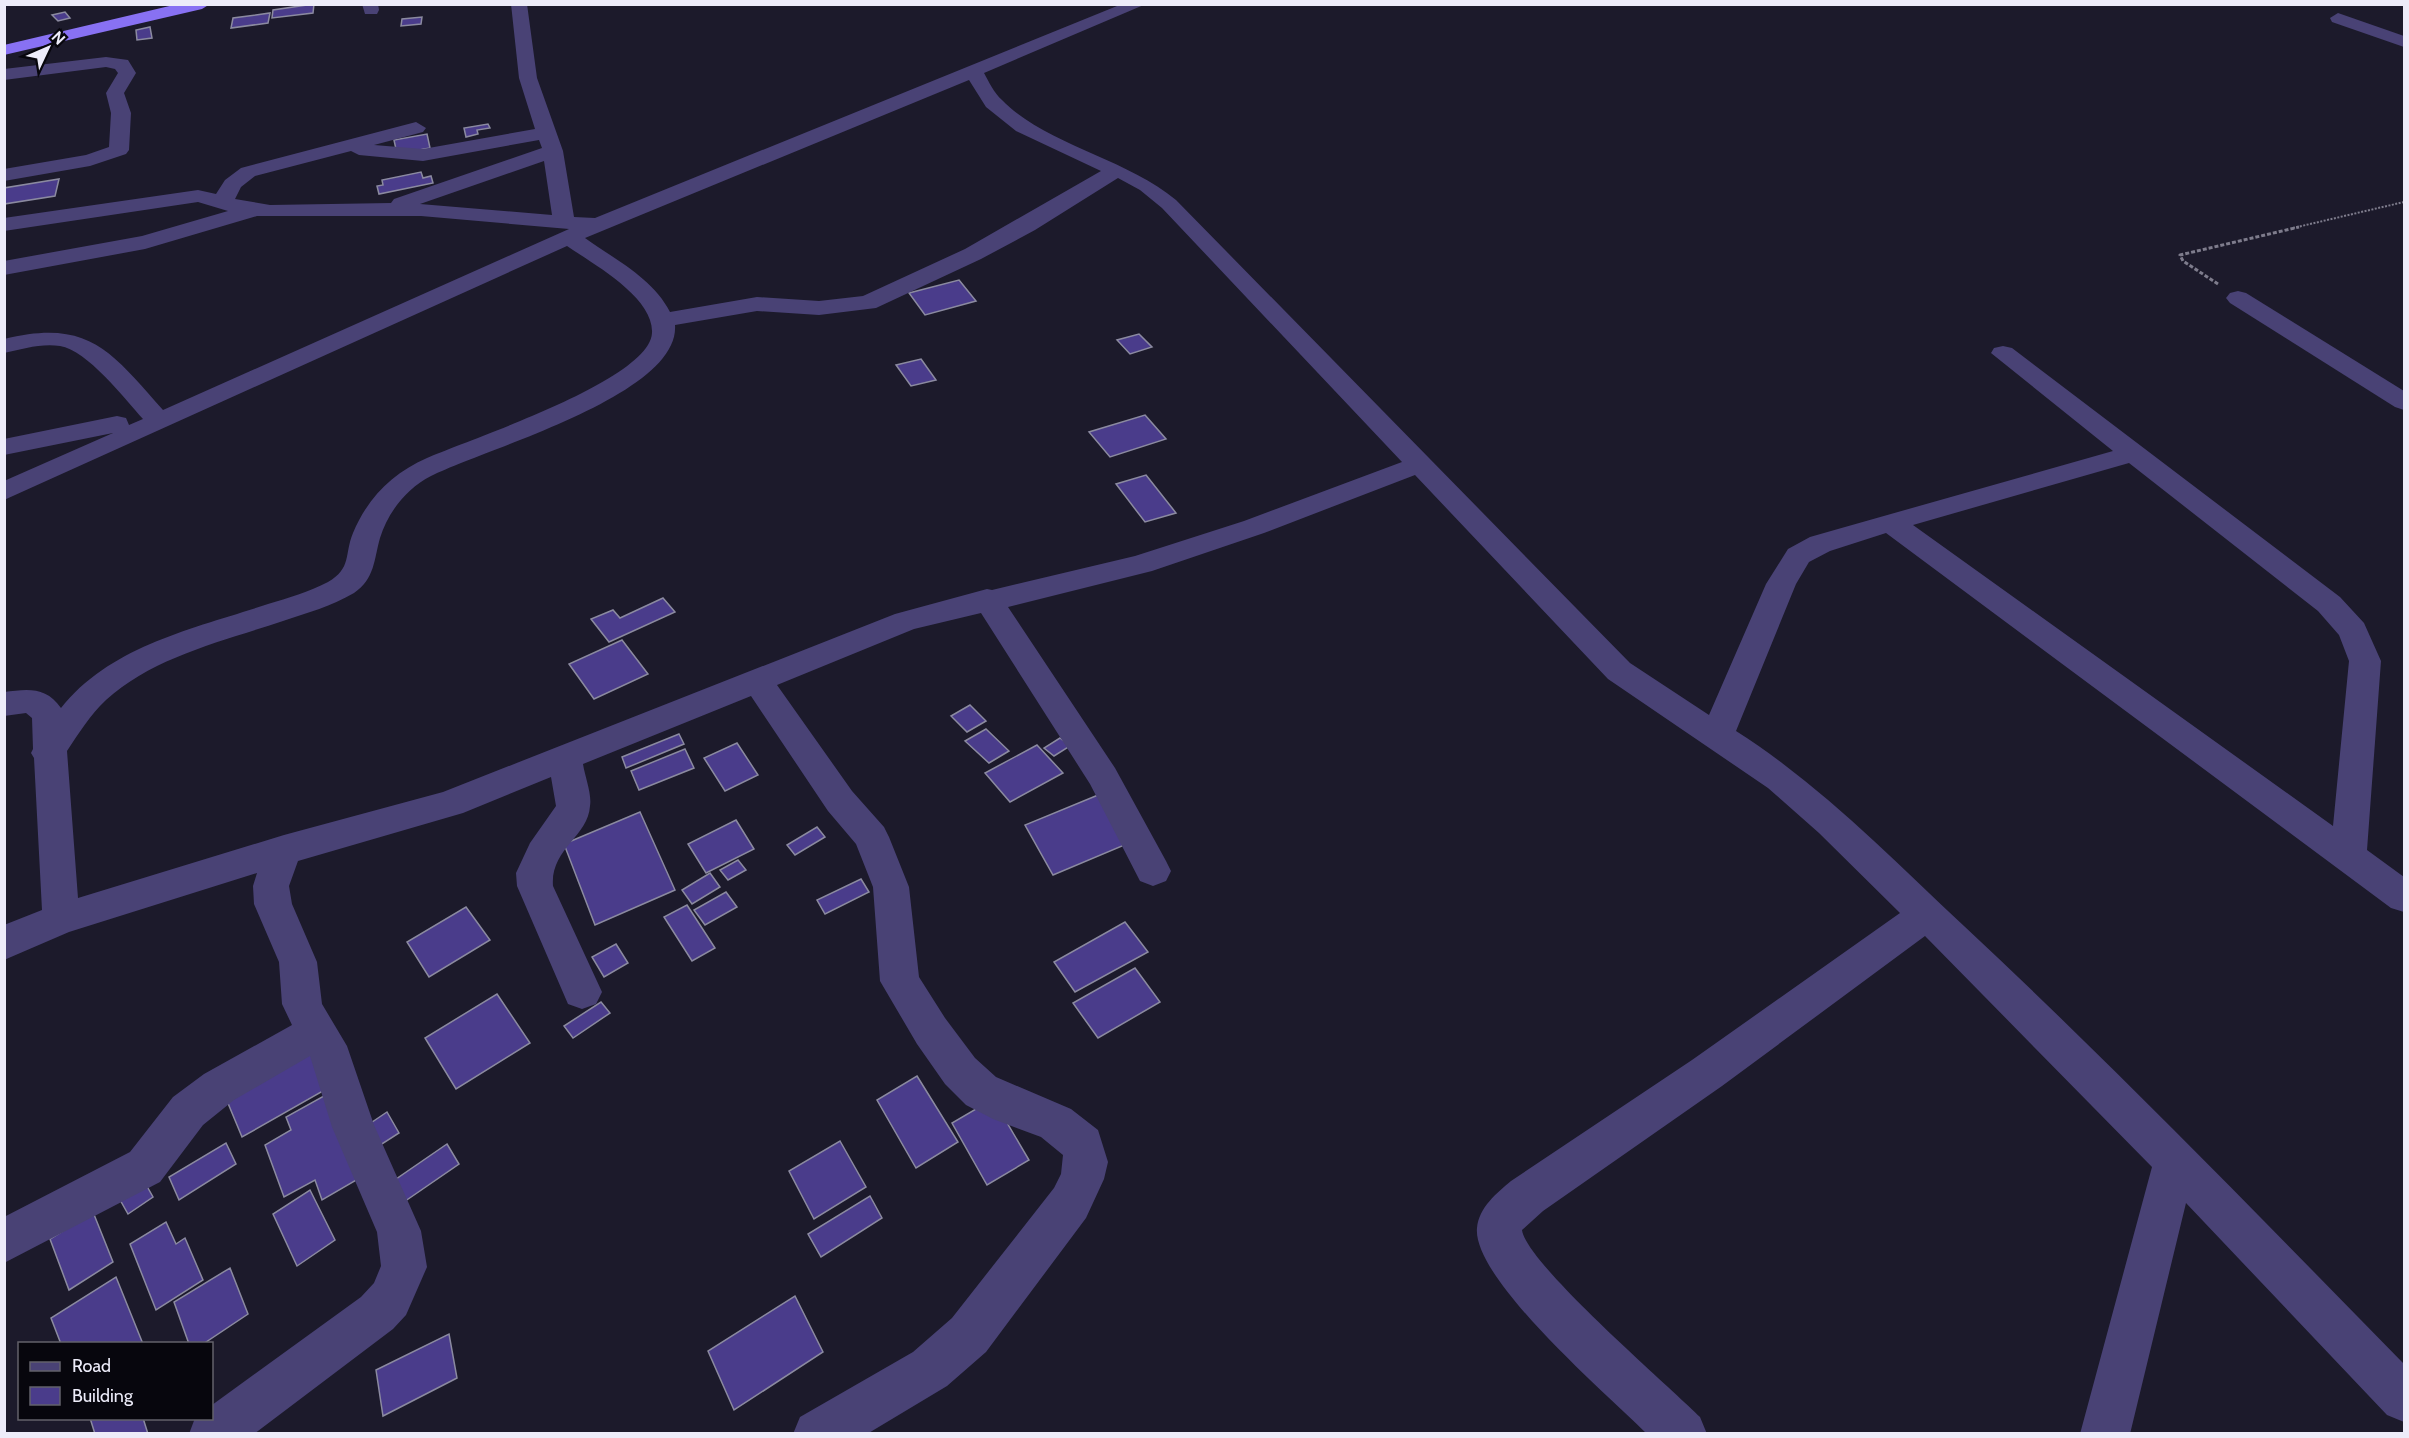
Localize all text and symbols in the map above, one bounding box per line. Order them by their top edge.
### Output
north arrow [18,18,78,78]
text: N [48,27,69,49]
legend [18,1342,213,1420]
text: Road [72,1355,111,1377]
text: Building [72,1385,134,1407]

